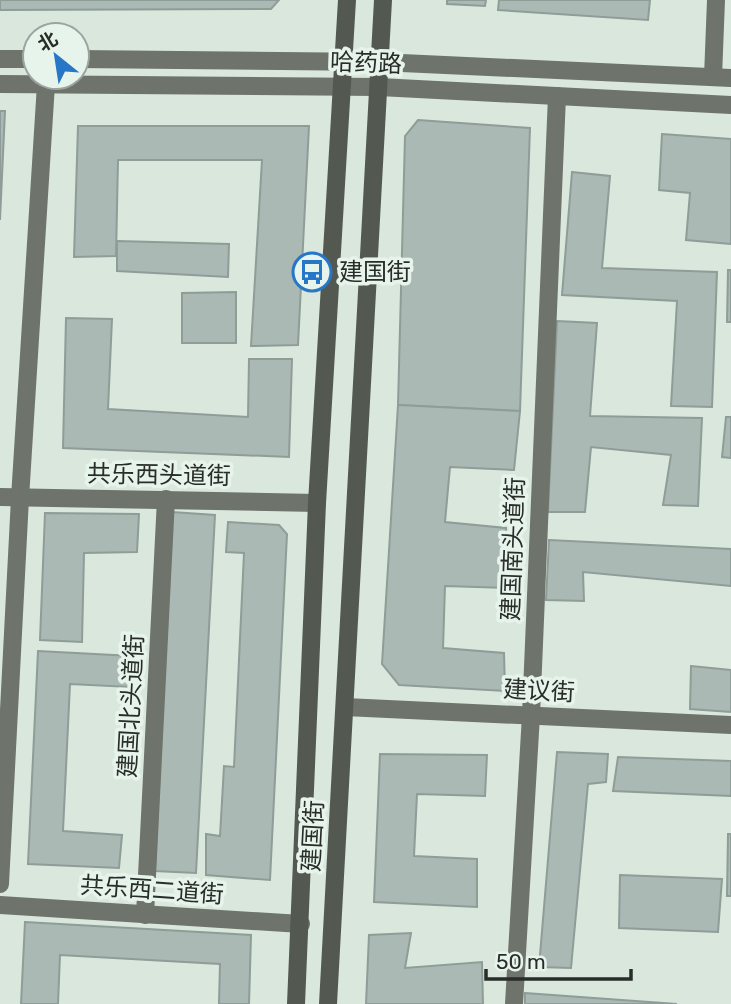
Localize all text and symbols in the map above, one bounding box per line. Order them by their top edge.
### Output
north arrow [21,21,91,91]
text: 北 [34,27,62,56]
street label: 哈药路 [330,48,402,78]
bus stop icon: 建国街 [291,251,333,293]
place label: 建国街 [339,258,411,286]
street label: 共乐西头道街 [87,460,231,490]
street label: 建国南头道街 [496,477,530,621]
street label: 建国北头道街 [113,633,149,779]
street label: 建议街 [502,675,576,707]
street label: 建国街 [297,799,329,873]
street label: 共乐西二道街 [79,871,225,909]
scale bar [486,937,631,981]
text: 50 m [496,949,546,974]

